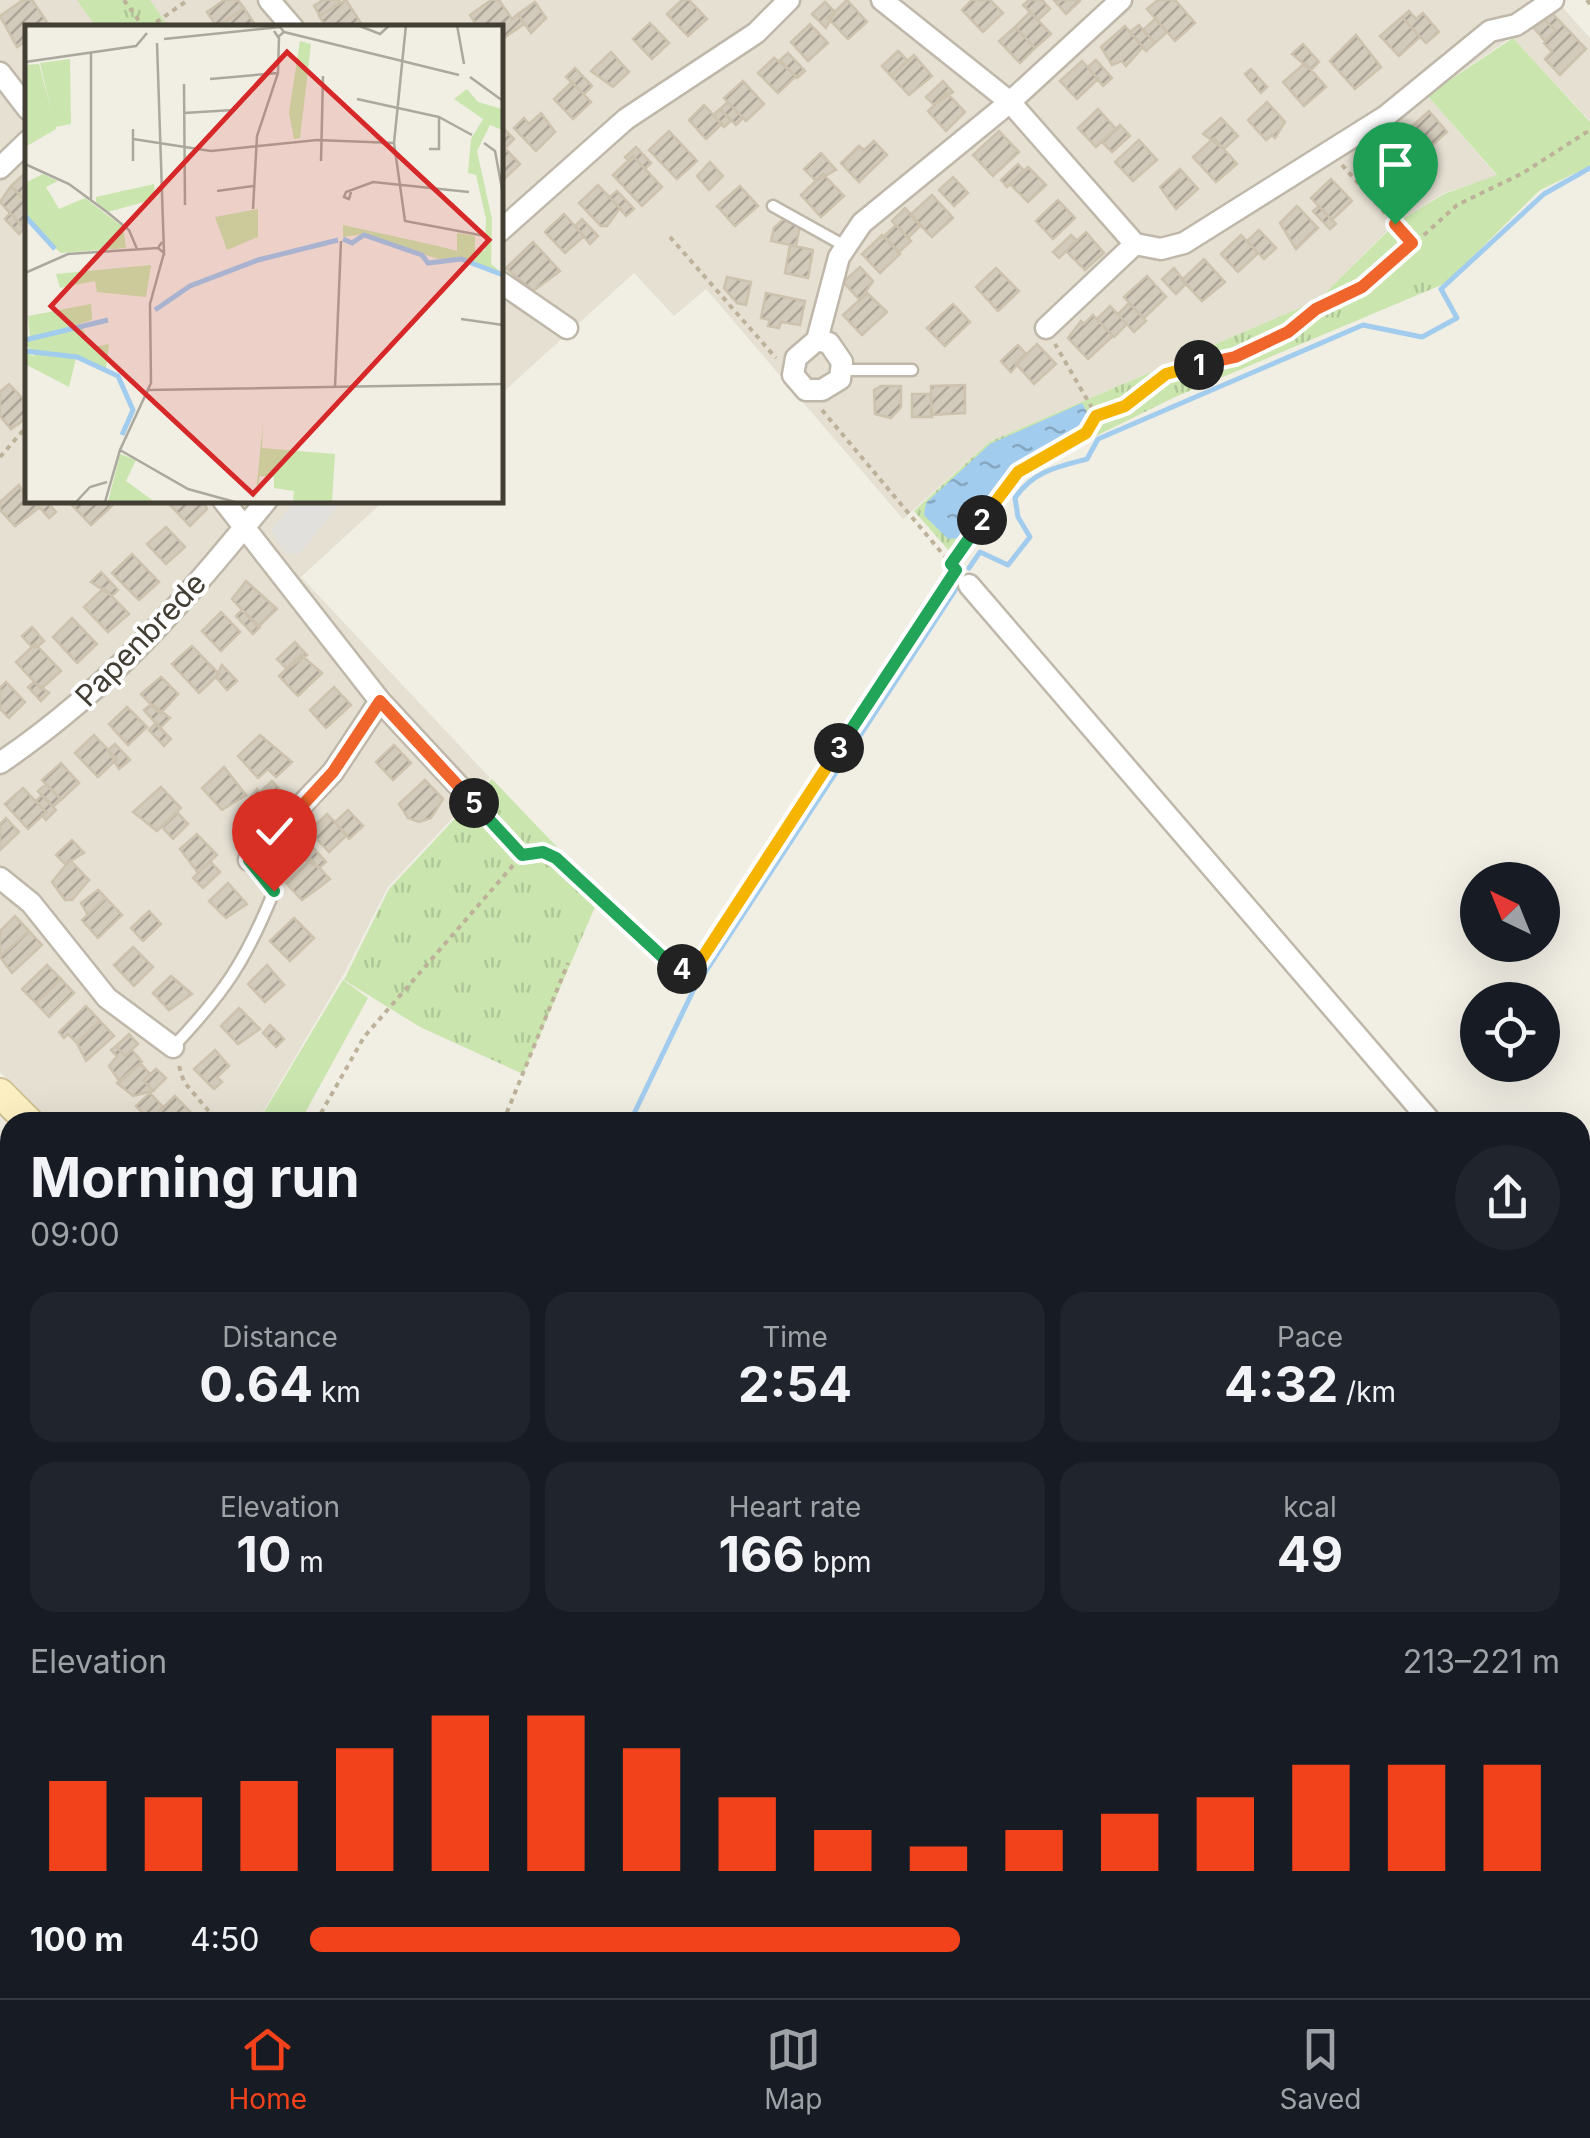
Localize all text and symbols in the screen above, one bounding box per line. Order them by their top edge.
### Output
inset map [25,25,502,502]
pin [1353,122,1438,225]
icon: arrive [1368,137,1423,192]
pin: 1 [1174,340,1224,390]
text: 1 [1193,348,1205,382]
pin: 2 [957,495,1007,545]
text: 2 [973,503,991,537]
street label: Papenbrede [68,565,213,714]
pin: 3 [814,723,864,773]
text: 3 [830,731,848,765]
pin: 5 [449,778,499,828]
text: 5 [465,786,483,820]
pin [232,789,317,892]
icon: check [247,804,302,859]
north arrow [1460,862,1560,962]
map controls [1460,862,1560,1082]
pin: 4 [657,944,707,994]
text: 4 [673,952,691,986]
button: locate [1460,982,1560,1082]
text: Morning run [30,1144,360,1210]
button: share [1455,1145,1560,1250]
text: 09:00 [30,1215,120,1254]
text: Distance [222,1320,338,1354]
text: Time [762,1320,828,1354]
text: Pace [1277,1320,1343,1354]
text: 0.64 [199,1354,313,1414]
text: 2:54 [738,1354,852,1414]
text: 4:32 [1224,1354,1338,1414]
text: km [313,1375,361,1409]
text: /km [1338,1375,1396,1409]
text: Elevation [220,1490,340,1524]
text: Heart rate [729,1490,861,1524]
text: kcal [1283,1490,1337,1524]
text: 10 [236,1524,291,1584]
text: 166 [718,1524,805,1584]
text: 49 [1277,1524,1343,1584]
text: m [291,1545,324,1579]
text: bpm [805,1545,872,1579]
text: Elevation [30,1642,167,1681]
text: 213–221 m [1403,1642,1560,1681]
text: 100 m [30,1920,124,1959]
text: 4:50 [190,1920,260,1959]
tab: Home [229,2022,307,2116]
tab: Map [764,2022,822,2116]
tab: Saved [1279,2022,1361,2116]

